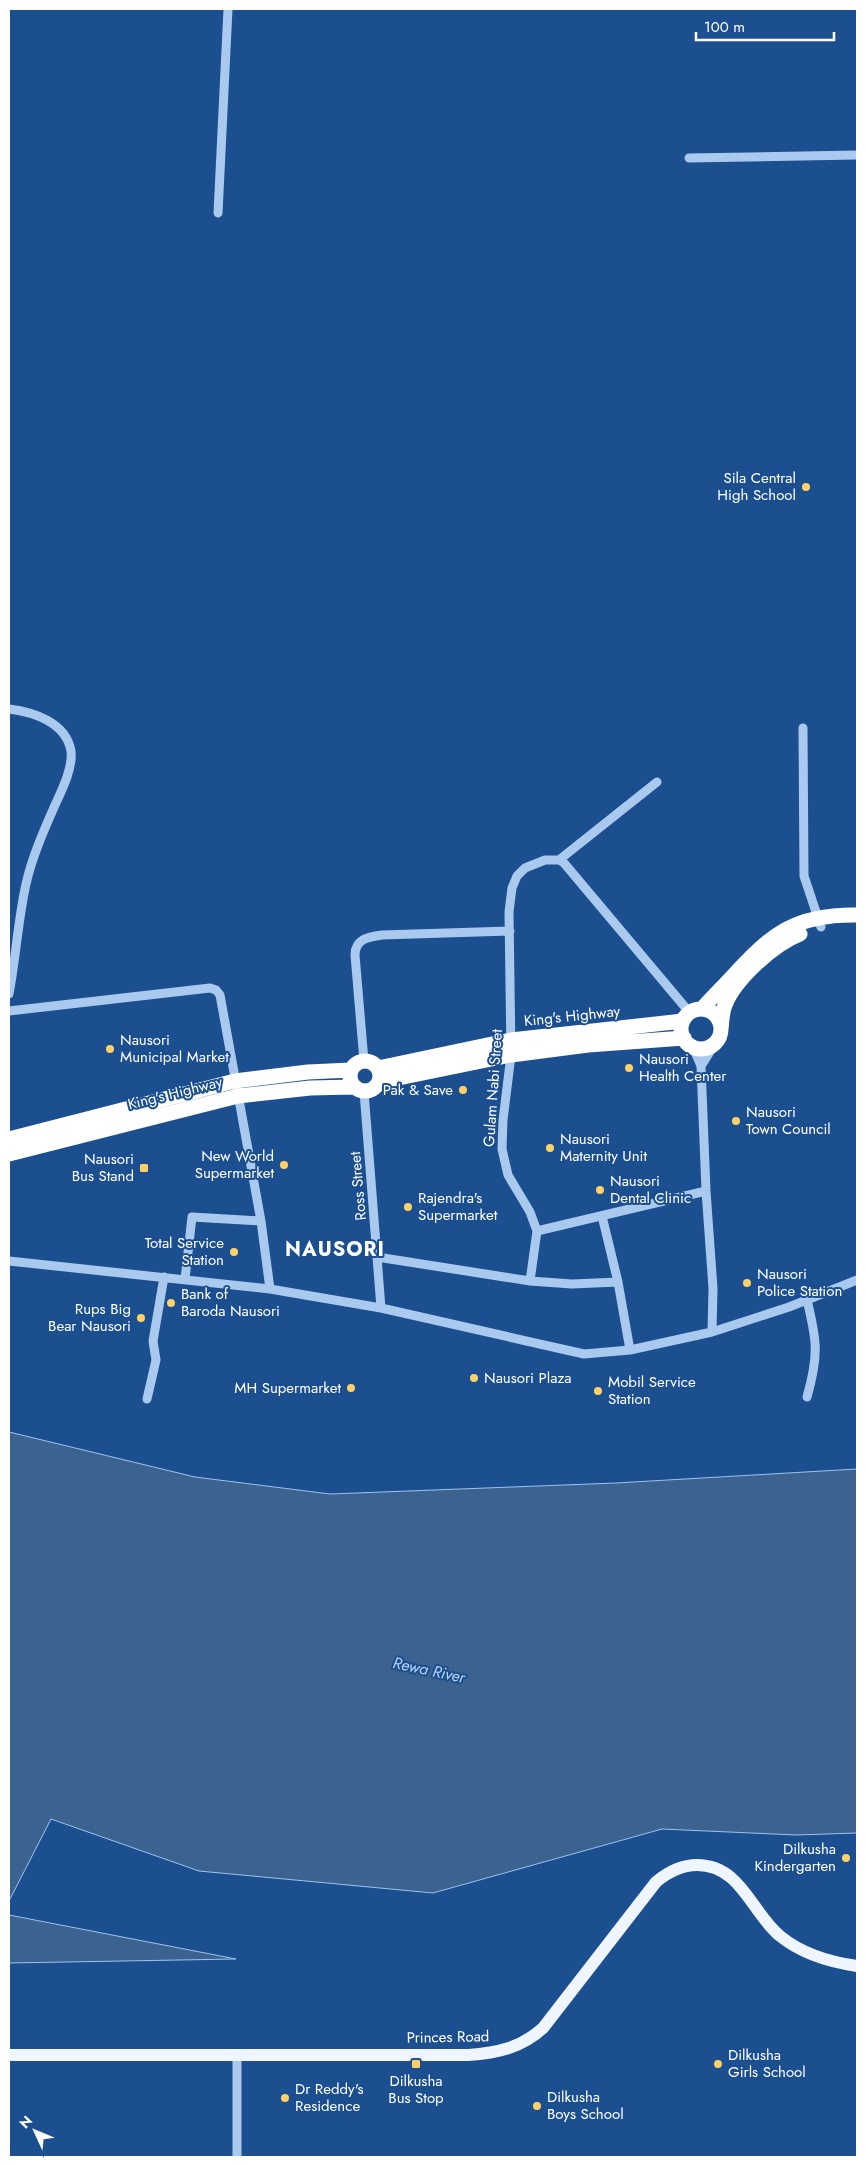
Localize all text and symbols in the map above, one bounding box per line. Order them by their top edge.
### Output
scale bar [696,10,834,42]
text: 100 m [704,16,745,38]
place label: Sila Central High School [717,467,796,506]
marker: Sila Central High School [800,481,812,493]
street label: King's Highway [523,1000,622,1032]
street label: Gulam Nabi Street [478,1028,508,1148]
place label: Nausori Municipal Market [120,1029,229,1068]
marker: Nausori Municipal Market [104,1043,116,1055]
place label: Nausori Health Center [639,1048,727,1087]
marker: Nausori Health Center [623,1062,635,1074]
street label: King's Highway [125,1071,225,1115]
place label: Pak & Save [383,1079,453,1101]
marker: Pak & Save [457,1084,469,1096]
place label: Nausori Town Council [746,1101,831,1140]
marker: Nausori Town Council [730,1115,742,1127]
place label: Nausori Maternity Unit [560,1128,647,1167]
marker: Nausori Maternity Unit [544,1142,556,1154]
place label: New World Supermarket [195,1145,274,1184]
place label: Nausori Bus Stand [72,1148,134,1187]
street label: Ross Street [344,1150,372,1221]
marker: New World Supermarket [278,1159,290,1171]
marker: Nausori Bus Stand [138,1162,150,1174]
place label: Nausori Dental Clinic [610,1170,691,1209]
marker: Nausori Dental Clinic [594,1184,606,1196]
place label: Rajendra's Supermarket [418,1187,498,1226]
marker: Rajendra's Supermarket [402,1201,414,1213]
place label: Total Service Station [145,1232,224,1271]
district label: NAUSORI [285,1235,385,1264]
marker: Total Service Station [228,1246,240,1258]
place label: Nausori Police Station [757,1263,842,1302]
marker: Nausori Police Station [741,1277,753,1289]
place label: Bank of Baroda Nausori [181,1283,280,1322]
marker: Bank of Baroda Nausori [165,1297,177,1309]
place label: Rups Big Bear Nausori [48,1298,131,1337]
marker: Rups Big Bear Nausori [135,1312,147,1324]
place label: Nausori Plaza [484,1367,572,1389]
place label: Mobil Service Station [608,1371,696,1410]
marker: Nausori Plaza [468,1372,480,1384]
place label: MH Supermarket [234,1377,341,1399]
marker: MH Supermarket [345,1382,357,1394]
marker: Mobil Service Station [592,1385,604,1397]
water label: Rewa River [391,1651,469,1689]
place label: Dilkusha Kindergarten [754,1838,836,1877]
marker: Dilkusha Kindergarten [840,1852,852,1864]
street label: Princes Road [406,2025,490,2049]
place label: Dilkusha Girls School [728,2044,806,2083]
marker: Dilkusha Bus Stop [410,2058,422,2070]
marker: Dilkusha Girls School [712,2058,724,2070]
place label: Dilkusha Bus Stop [388,2070,444,2109]
place label: Dr Reddy's Residence [295,2078,364,2117]
place label: Dilkusha Boys School [547,2086,624,2125]
marker: Dr Reddy's Residence [279,2092,291,2104]
marker: Dilkusha Boys School [531,2100,543,2112]
north arrow [10,2106,60,2156]
text: N [15,2111,37,2133]

